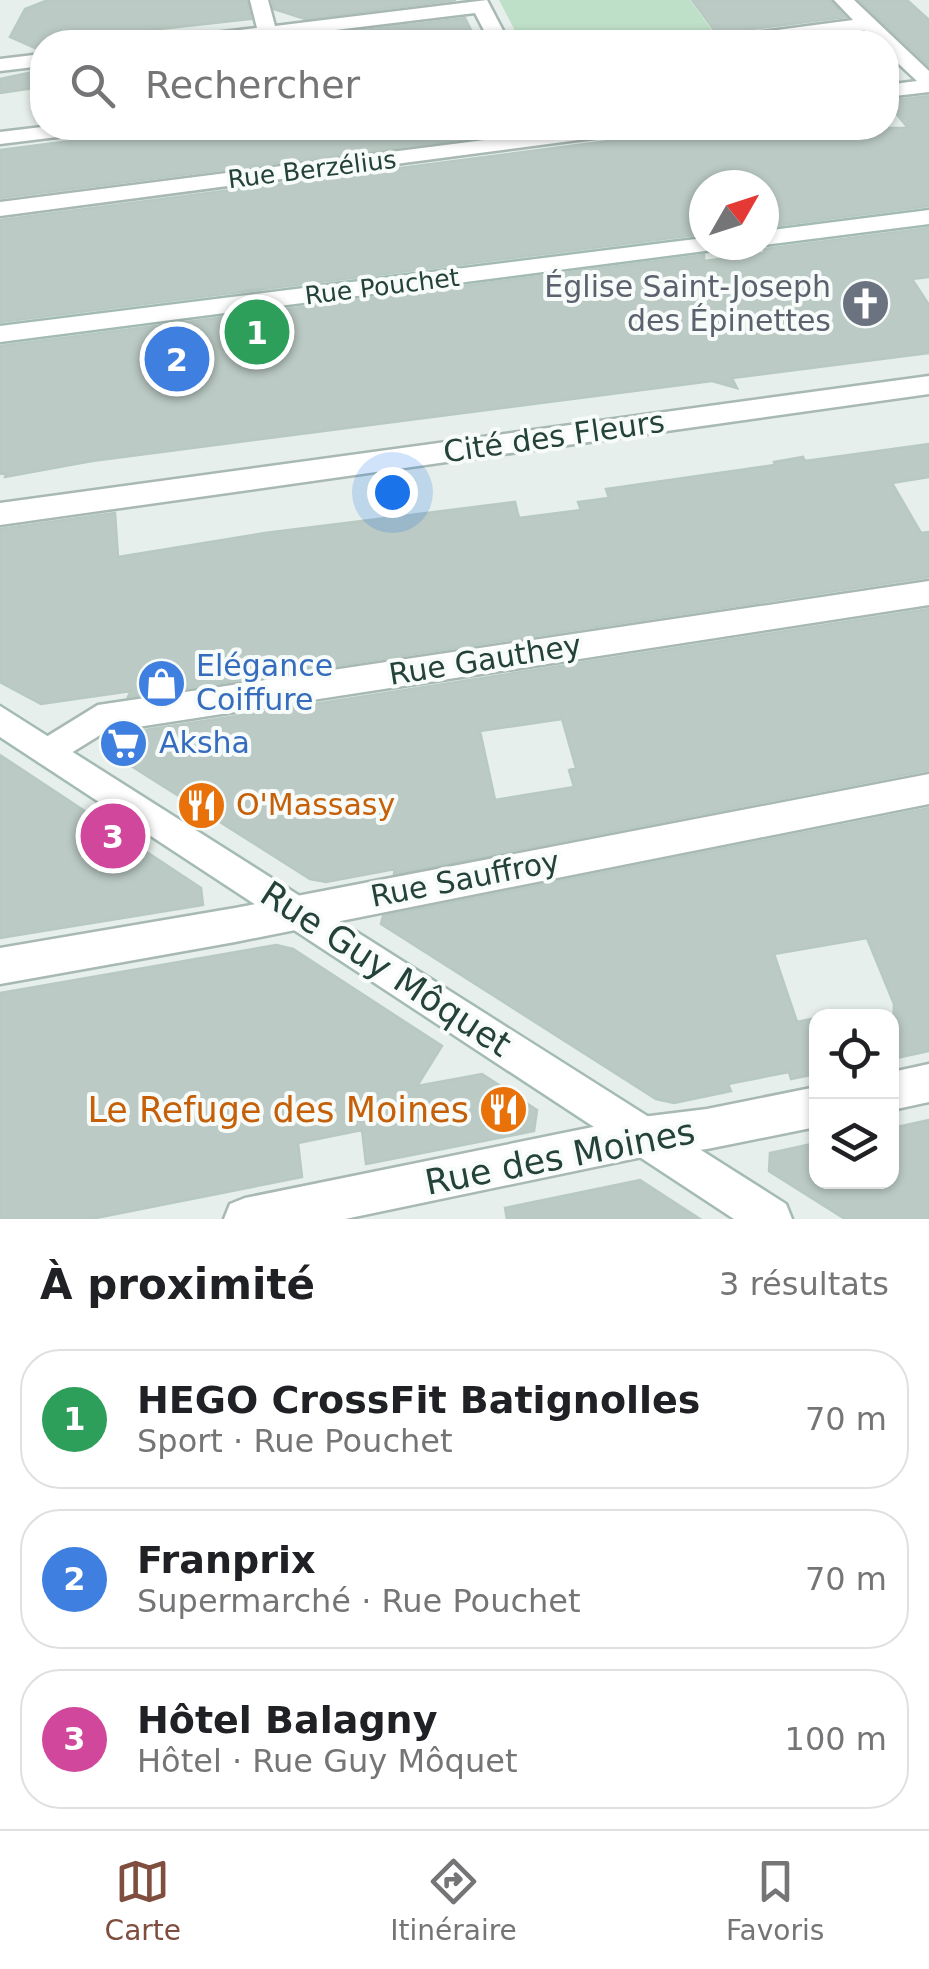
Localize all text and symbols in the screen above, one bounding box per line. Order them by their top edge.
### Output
search box [30,30,899,140]
icon: search [65,58,120,113]
text: Rechercher [145,63,360,107]
street label: Rue Berzélius [226,145,398,194]
north arrow [689,170,779,260]
street label: Rue Pouchet [303,263,461,310]
place label: Église Saint-Joseph des Épinettes [544,269,831,338]
church icon: Église Saint-Joseph des Épinettes [840,278,892,330]
pin: 1 [224,294,290,370]
pin: 2 [144,322,210,396]
street label: Cité des Fleurs [441,404,667,469]
your location [367,467,418,518]
street label: Rue Gauthey [386,627,584,692]
place label: Elégance Coiffure [196,648,333,717]
shop icon: Elégance Coiffure [135,657,187,709]
supermarket icon: Aksha [98,717,150,769]
place label: Aksha [159,725,250,760]
restaurant icon: O'Massasy [175,779,227,831]
place label: O'Massasy [236,787,395,822]
pin: 3 [80,798,146,874]
street label: Rue Sauffroy [368,843,562,914]
street label: Rue Guy Môquet [253,873,519,1065]
map controls [809,1009,899,1189]
button: locate [809,1009,899,1099]
restaurant icon: Le Refuge des Moines [478,1084,530,1136]
place label: Le Refuge des Moines [87,1090,469,1130]
button: layers [809,1099,899,1189]
street label: Rue des Moines [422,1111,698,1203]
text: À proximité [40,1260,315,1309]
text: 3 résultats [719,1265,889,1303]
text: HEGO CrossFit Batignolles [137,1378,700,1422]
text: 1 [63,1400,86,1438]
text: 70 m [805,1400,887,1438]
text: Sport · Rue Pouchet [137,1422,452,1460]
text: Franprix [137,1538,315,1582]
text: 2 [63,1560,86,1598]
text: 70 m [805,1560,887,1598]
text: Supermarché · Rue Pouchet [137,1582,581,1620]
text: Hôtel Balagny [137,1698,437,1742]
text: 3 [63,1720,86,1758]
text: 100 m [785,1720,887,1758]
text: Hôtel · Rue Guy Môquet [137,1742,517,1780]
tab: Carte [105,1854,181,1947]
tab: Itinéraire [390,1854,517,1947]
tab: Favoris [726,1854,824,1947]

